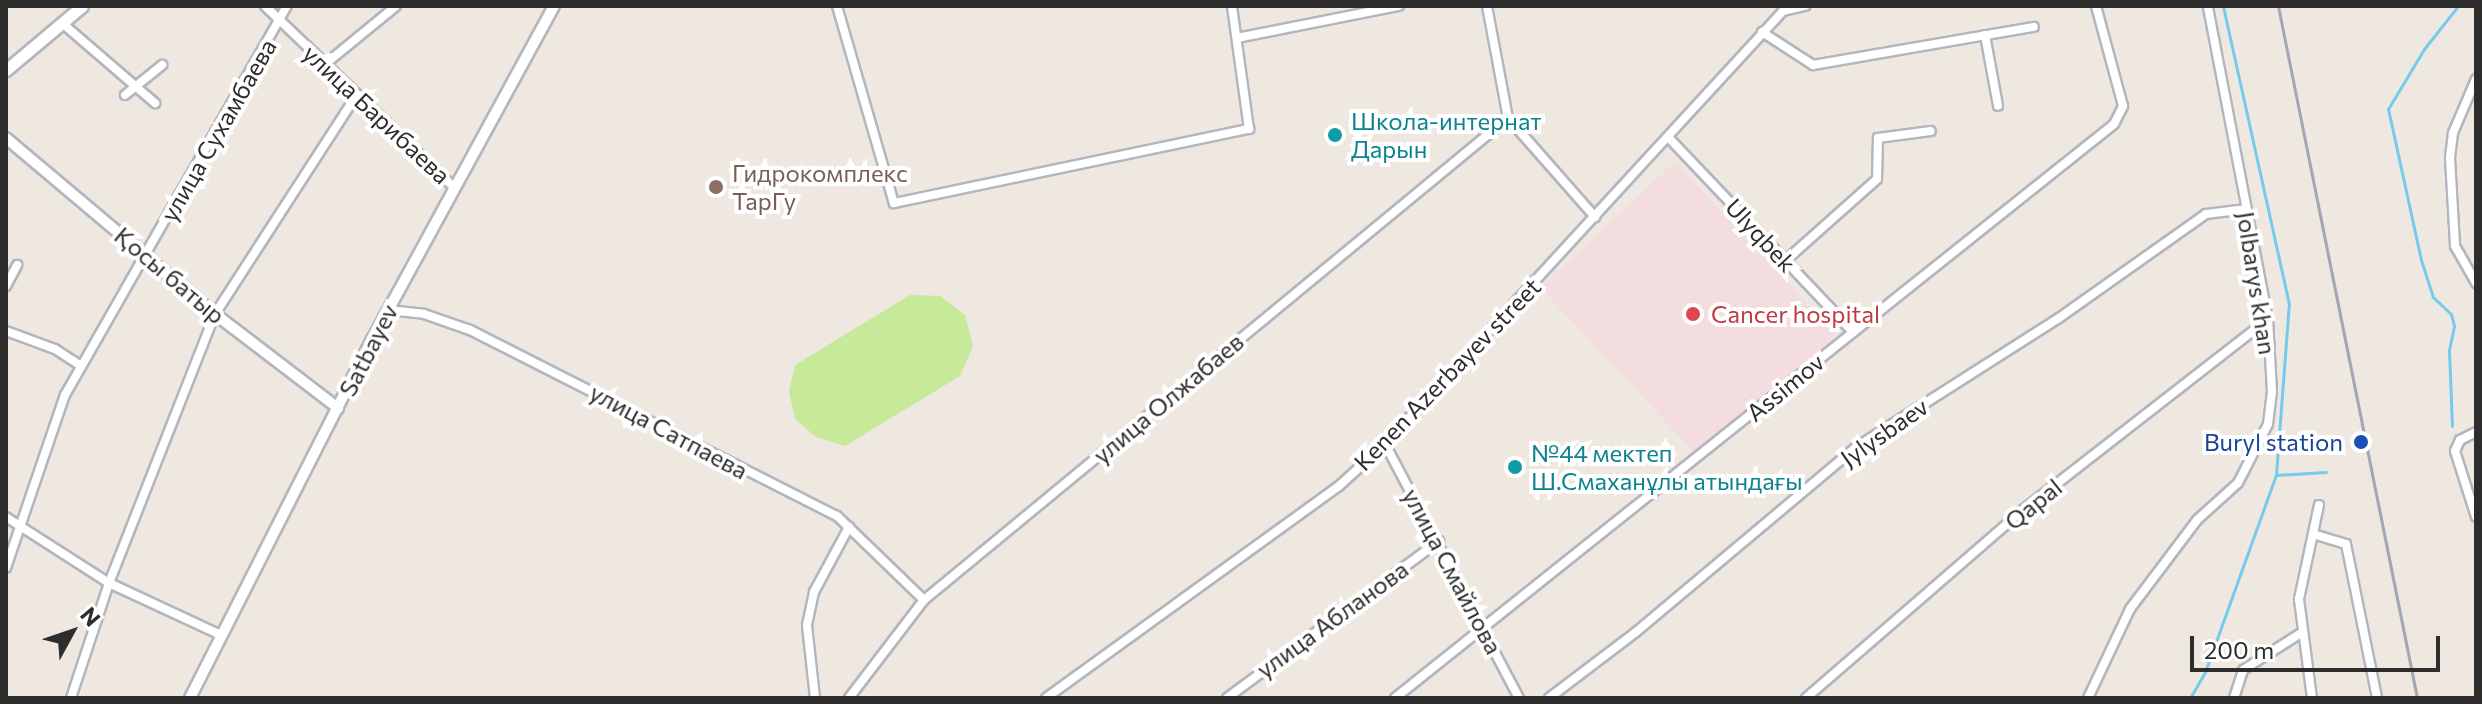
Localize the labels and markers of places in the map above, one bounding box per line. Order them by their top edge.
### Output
place label: Школа-интернат Дарын [1351,107,1542,163]
marker: Школа-интернат Дарын [1326,126,1344,144]
place label: Гидрокомплекс ТарГу [732,159,908,215]
marker: Гидрокомплекс ТарГу [707,178,725,196]
place label: Cancer hospital [1711,300,1880,328]
marker: Cancer hospital [1682,303,1704,325]
place label: Buryl station [2204,428,2343,456]
marker: Buryl station [2350,431,2372,453]
place label: №44 мектеп Ш.Смаханұлы атындағы [1531,439,1803,495]
marker: №44 мектеп Ш.Смаханұлы атындағы [1506,458,1524,476]

